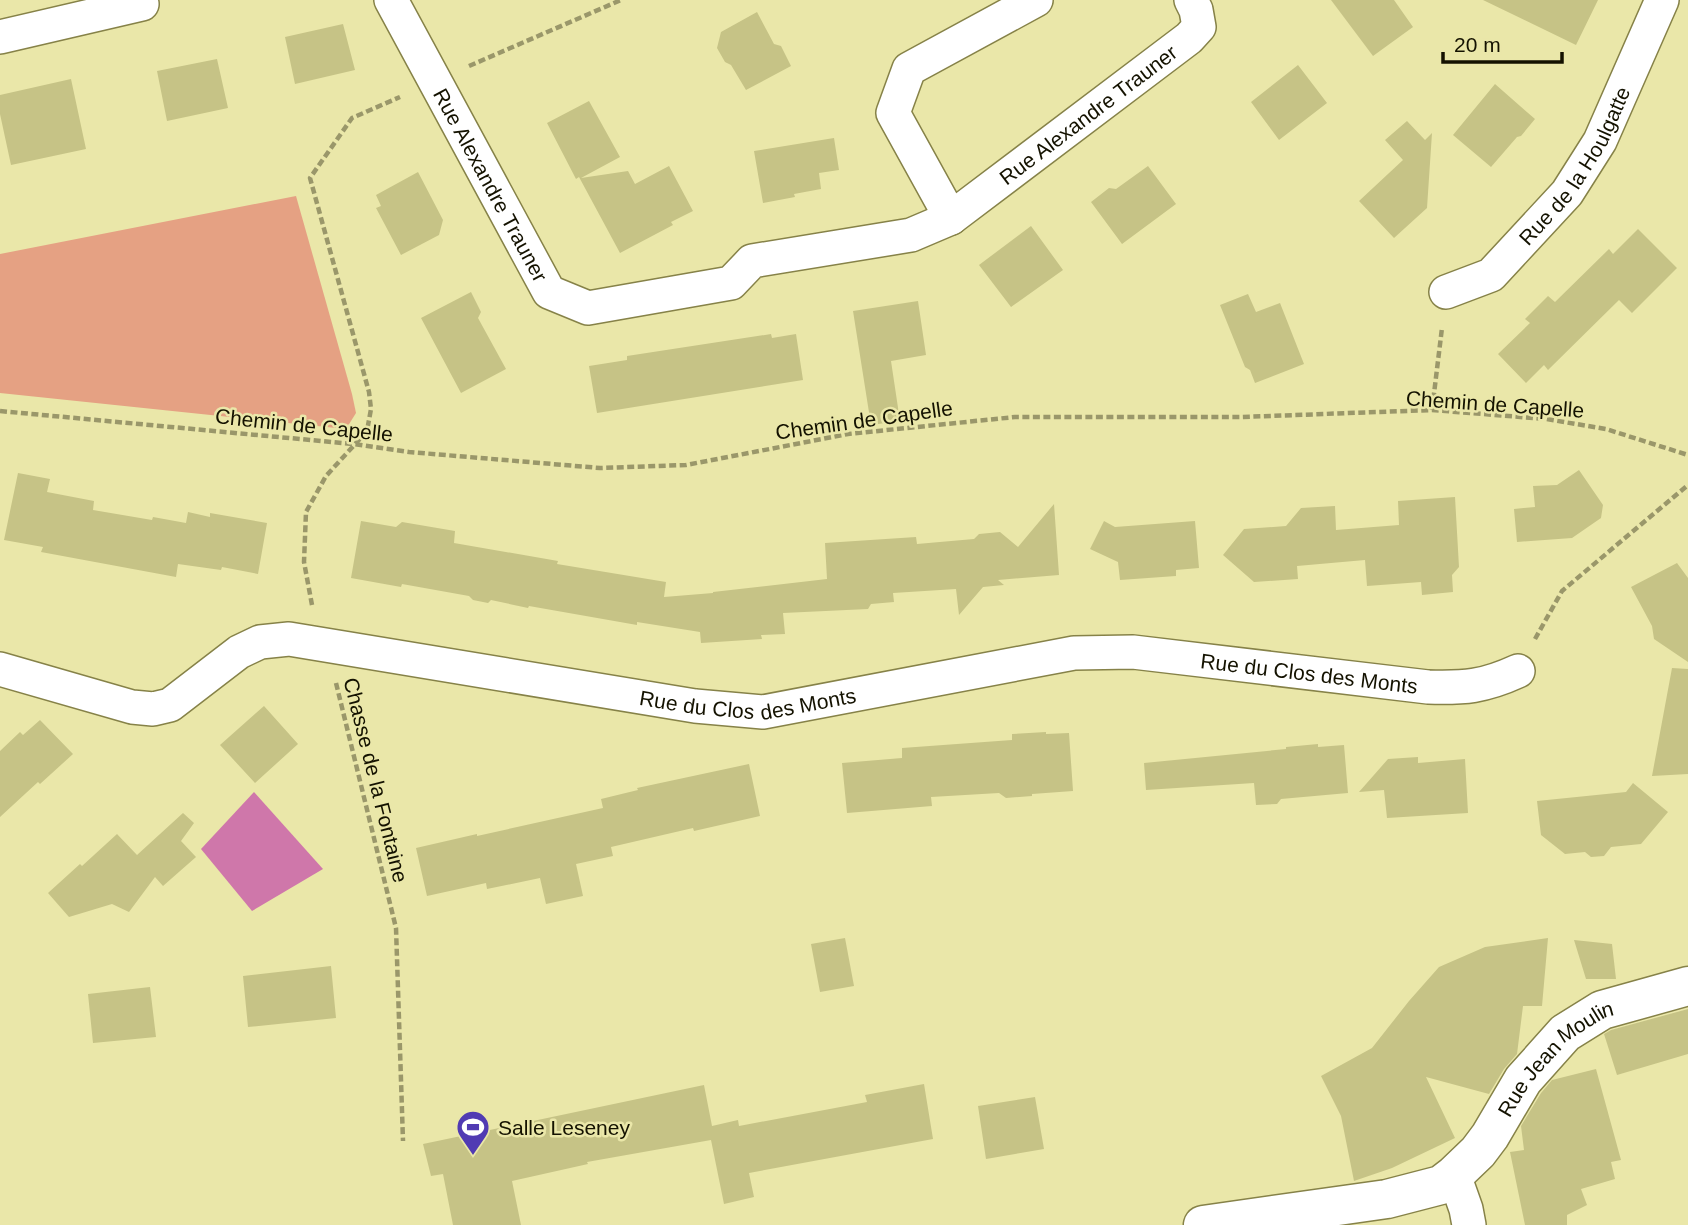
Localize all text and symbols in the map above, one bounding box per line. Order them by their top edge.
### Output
scale bar [1443,21,1562,65]
text: 20 m [1454,33,1501,56]
street label: Rue Alexandre Trauner [995,40,1181,189]
street label: Rue de la Houlgatte [1514,83,1634,249]
street label: Rue Alexandre Trauner [429,84,552,285]
street label: Chemin de Capelle [1405,386,1585,422]
street label: Chemin de Capelle [774,396,954,444]
street label: Chemin de Capelle [214,404,394,446]
street label: Rue du Clos des Monts [1199,649,1419,697]
street label: Chasse de la Fontaine [339,675,413,885]
street label: Rue du Clos des Monts [638,683,858,724]
street label: Rue Jean Moulin [1493,996,1616,1120]
sports icon: Salle Leseney [454,1108,492,1157]
place label: Salle Leseney [498,1116,630,1139]

